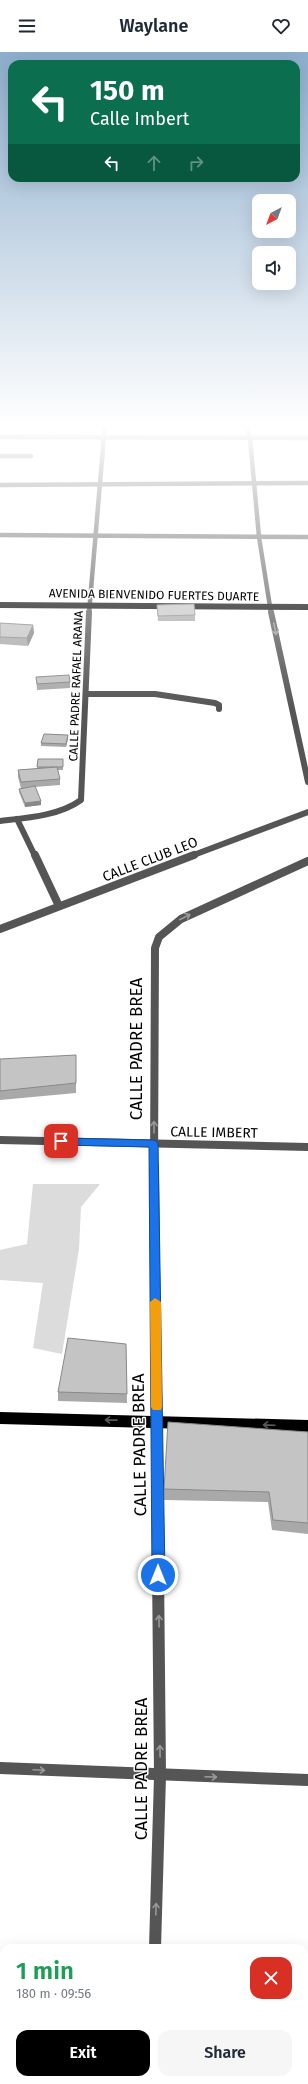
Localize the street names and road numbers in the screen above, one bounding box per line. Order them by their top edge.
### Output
street label: AVENIDA BIENVENIDO FUERTES DUARTE [49,586,259,604]
street label: CALLE PADRE RAFAEL ARANA [66,610,86,762]
street label: CALLE CLUB LEO [100,833,200,885]
street label: CALLE PADRE BREA [126,977,147,1120]
street label: CALLE IMBERT [170,1123,259,1142]
street label: CALLE PADRE BREA [128,1373,151,1517]
street label: CALLE PADRE BREA [131,1697,152,1840]

